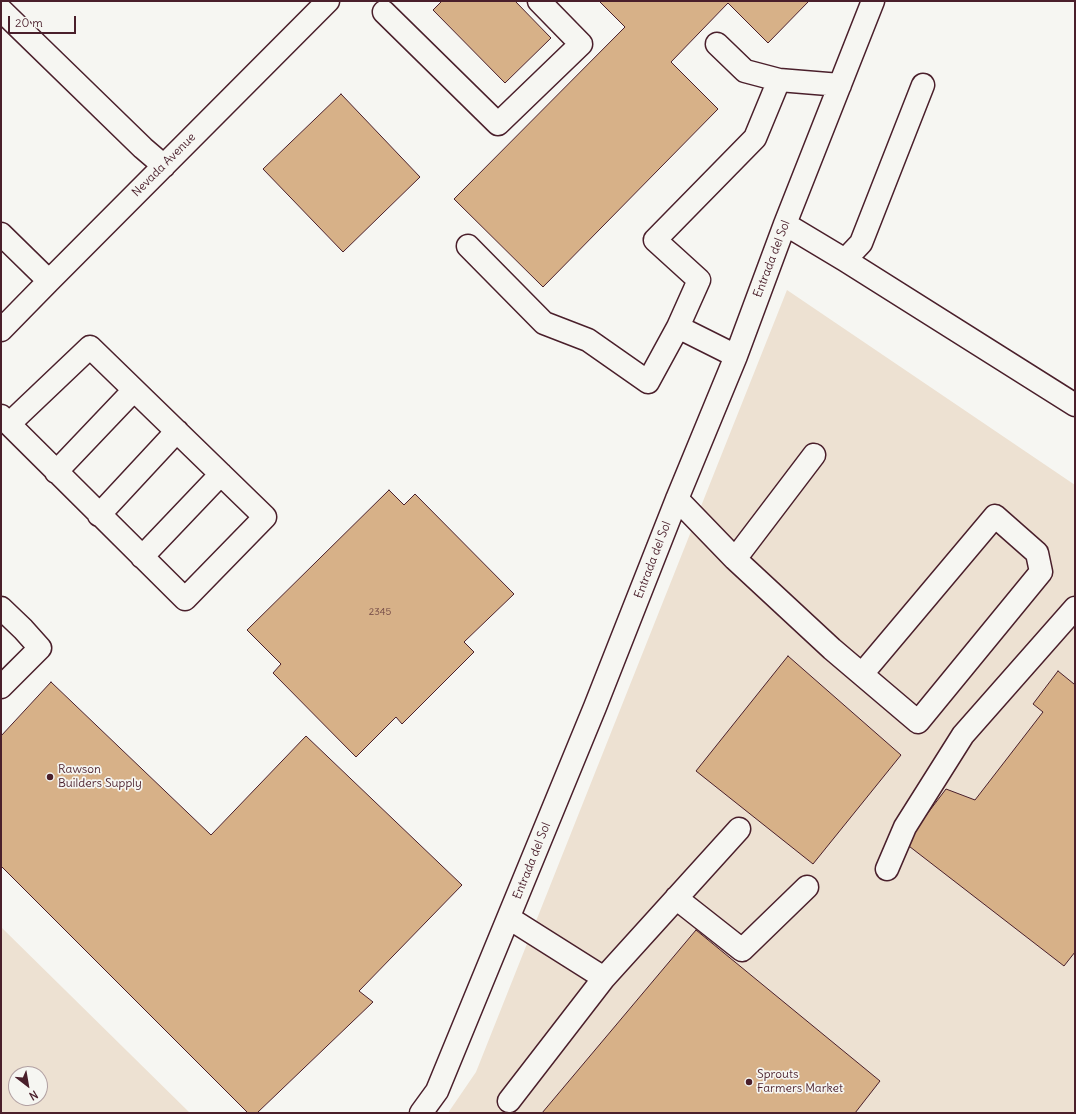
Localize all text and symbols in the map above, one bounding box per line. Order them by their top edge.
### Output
scale bar [10,8,78,34]
text: 20 m [15,15,43,30]
street label: Nevada Avenue [129,130,199,200]
street label: Entrada del Sol [751,218,793,300]
street label: Entrada del Sol [632,519,674,601]
house number: 2345 [369,606,391,618]
place label: Rawson Builders Supply [58,763,142,791]
marker: Rawson Builders Supply [45,772,55,782]
street label: Entrada del Sol [510,821,554,901]
north arrow [8,1066,48,1106]
place label: Sprouts Farmers Market [757,1068,843,1096]
marker: Sprouts Farmers Market [744,1077,754,1087]
text: N [27,1087,41,1103]

